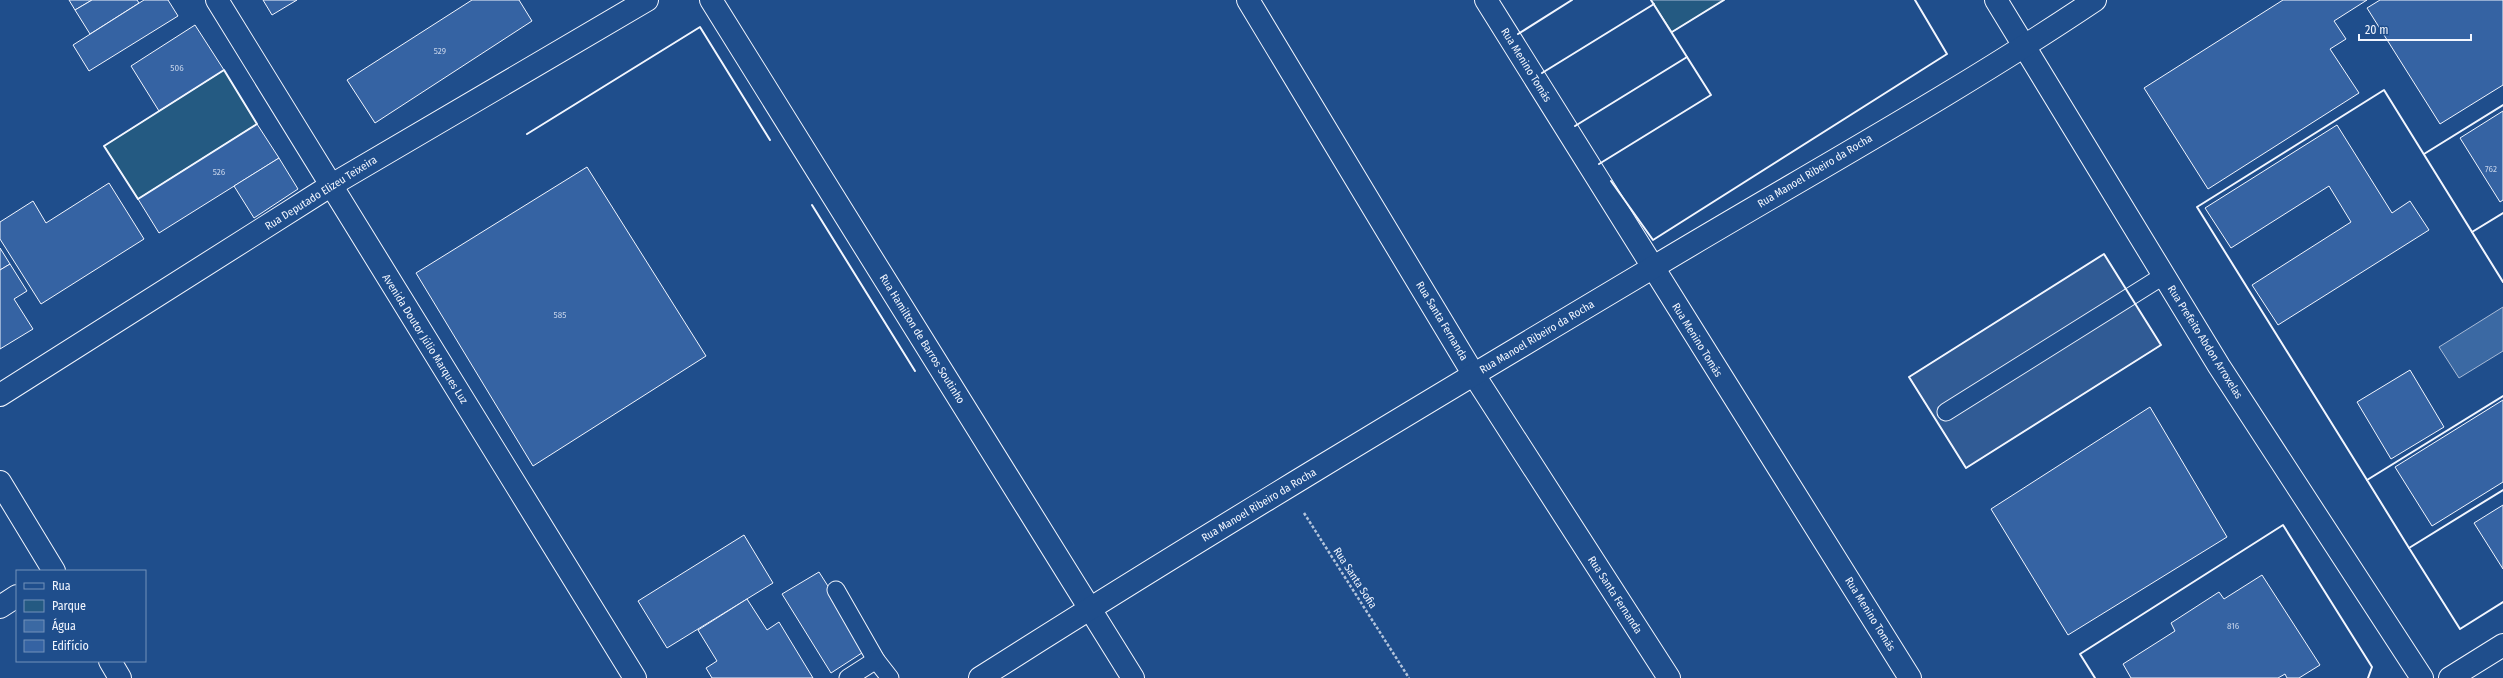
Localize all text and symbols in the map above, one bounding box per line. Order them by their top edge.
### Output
scale bar [2359,16,2471,42]
text: 20 m [2365,23,2389,37]
street label: Rua Menino Tomás [1498,26,1554,105]
house number: 529 [434,46,446,56]
house number: 506 [170,63,184,73]
street label: Rua Manoel Ribeiro da Rocha [1755,132,1875,210]
street label: Rua Deputado Elizeu Teixeira [263,153,379,233]
house number: 762 [2485,164,2497,174]
house number: 526 [213,167,226,177]
street label: Avenida Doutor Júlio Marques Luz [380,272,471,407]
street label: Rua Hamilton de Barros Soutinho [877,272,967,406]
street label: Rua Santa Fernanda [1413,279,1471,363]
street label: Rua Prefeito Abdon Arroxelas [2165,283,2245,401]
street label: Rua Manoel Ribeiro da Rocha [1477,298,1597,376]
street label: Rua Menino Tomás [1669,301,1725,380]
house number: 585 [554,310,566,320]
street label: Rua Manoel Ribeiro da Rocha [1199,466,1319,544]
street label: Rua Santa Sofia [1330,545,1380,611]
street label: Rua Santa Fernanda [1585,554,1645,636]
legend [16,570,146,662]
street label: Rua Menino Tomás [1842,575,1898,654]
text: Rua [52,579,71,593]
text: Parque [52,599,86,613]
text: Água [52,618,76,633]
house number: 816 [2227,621,2240,631]
text: Edifício [52,639,89,653]

